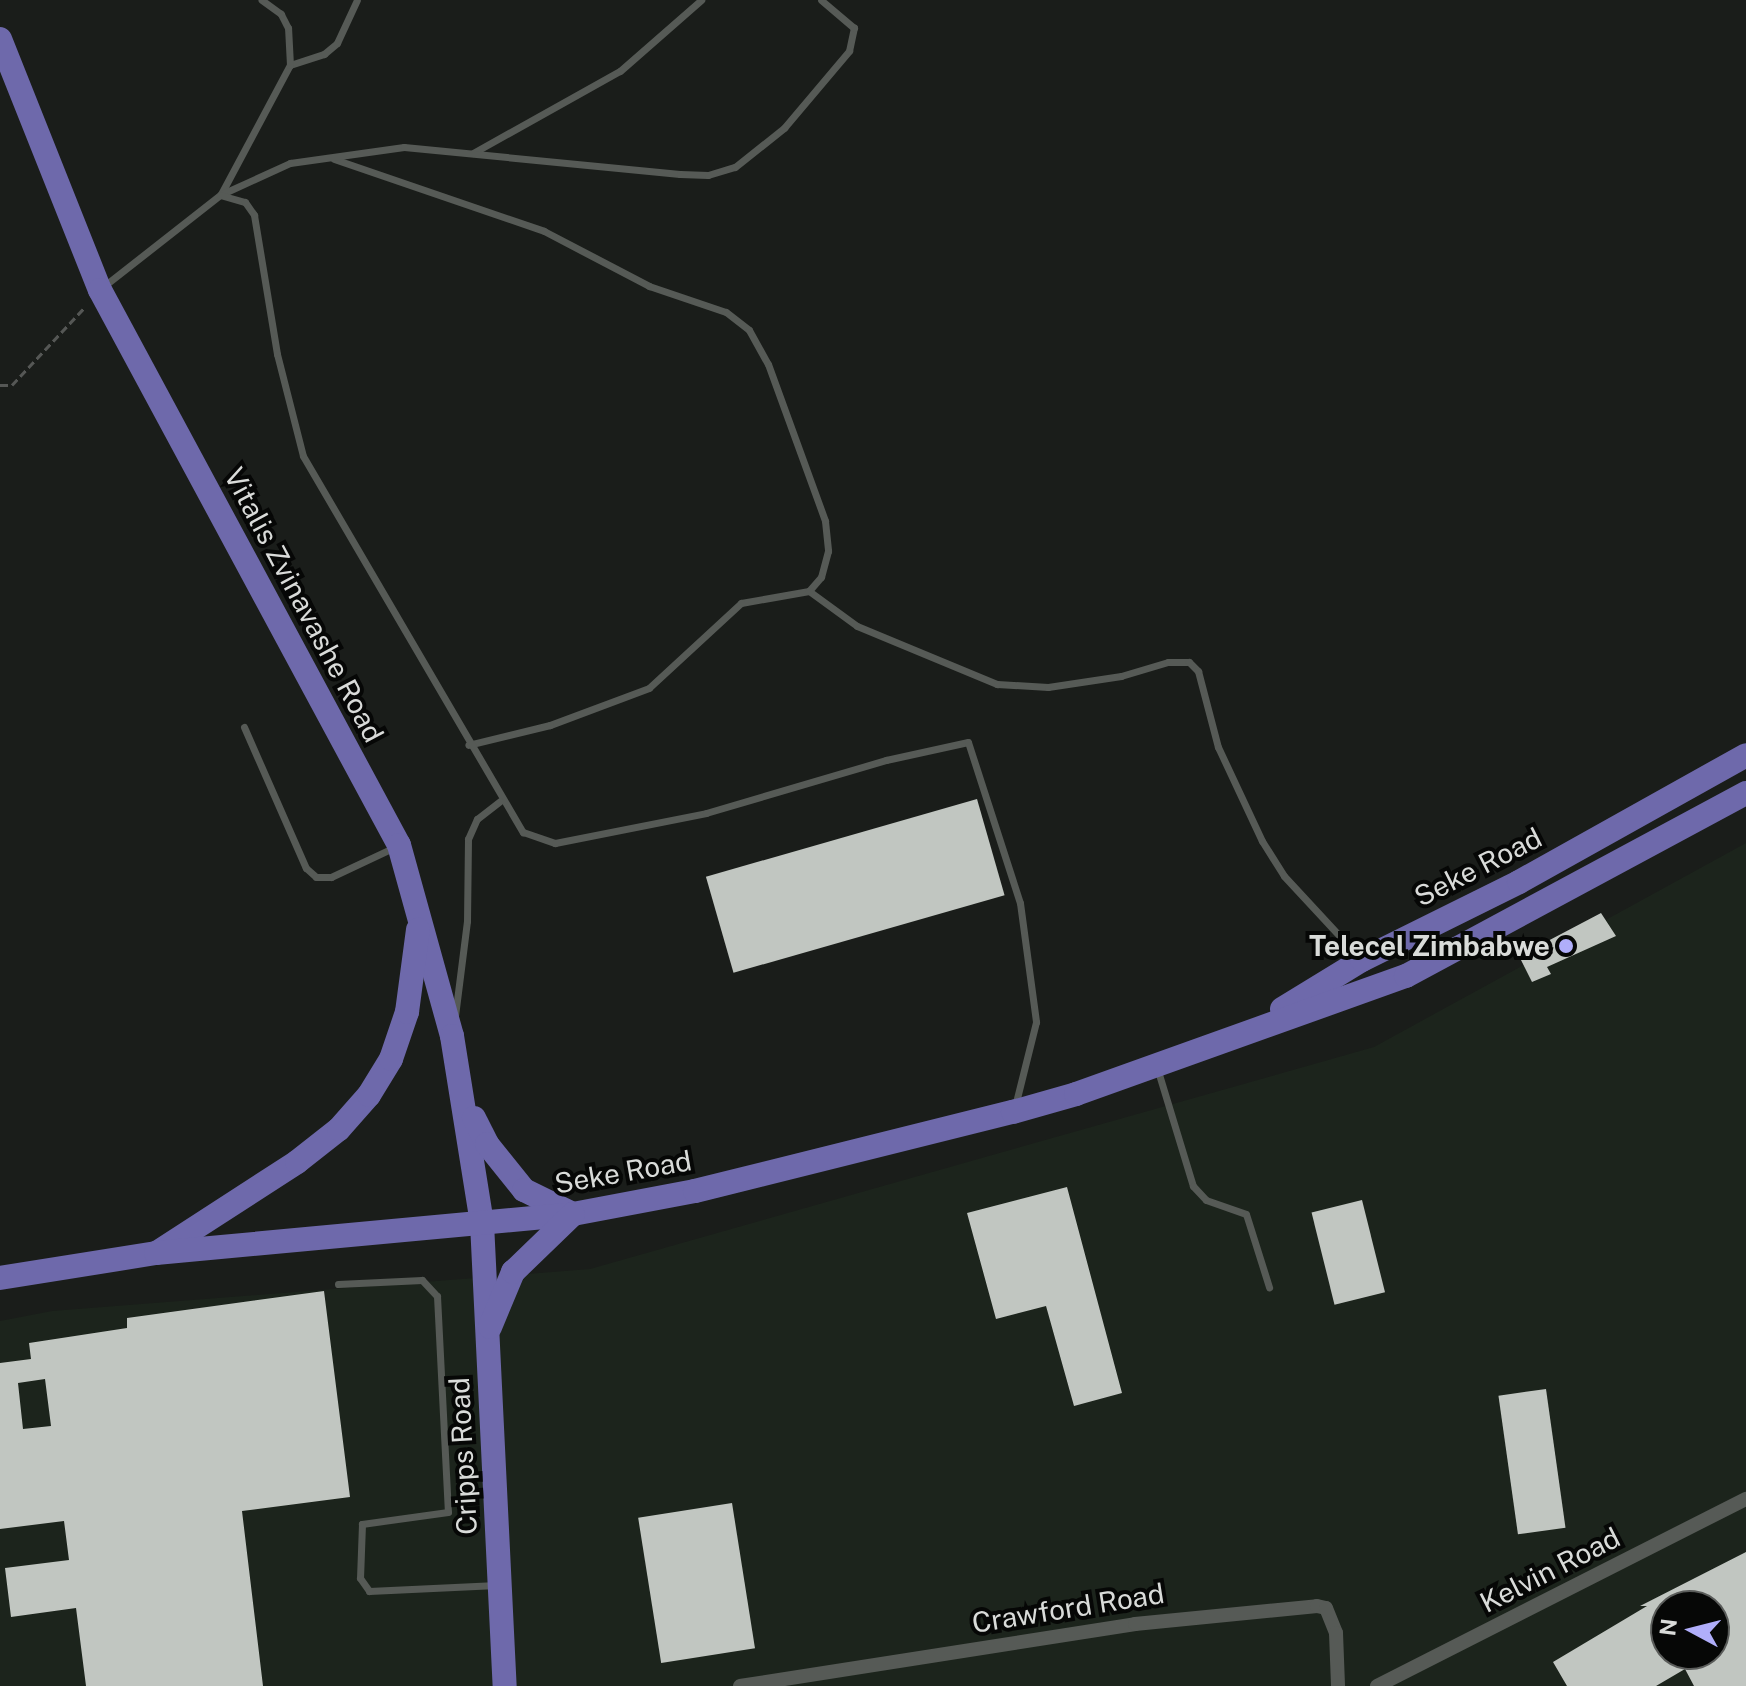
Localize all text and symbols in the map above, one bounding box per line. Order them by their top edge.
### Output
street label: Vitalis Zvinavashe Road [217,462,391,748]
street label: Seke Road [1409,821,1547,913]
place label: Telecel Zimbabwe [1309,929,1550,963]
marker: Telecel Zimbabwe [1557,937,1575,955]
street label: Seke Road [552,1143,694,1201]
street label: Cripps Road [442,1376,484,1536]
street label: Kelvin Road [1474,1520,1626,1620]
street label: Crawford Road [970,1576,1166,1640]
north arrow [1650,1590,1730,1670]
text: N [1654,1617,1682,1637]

